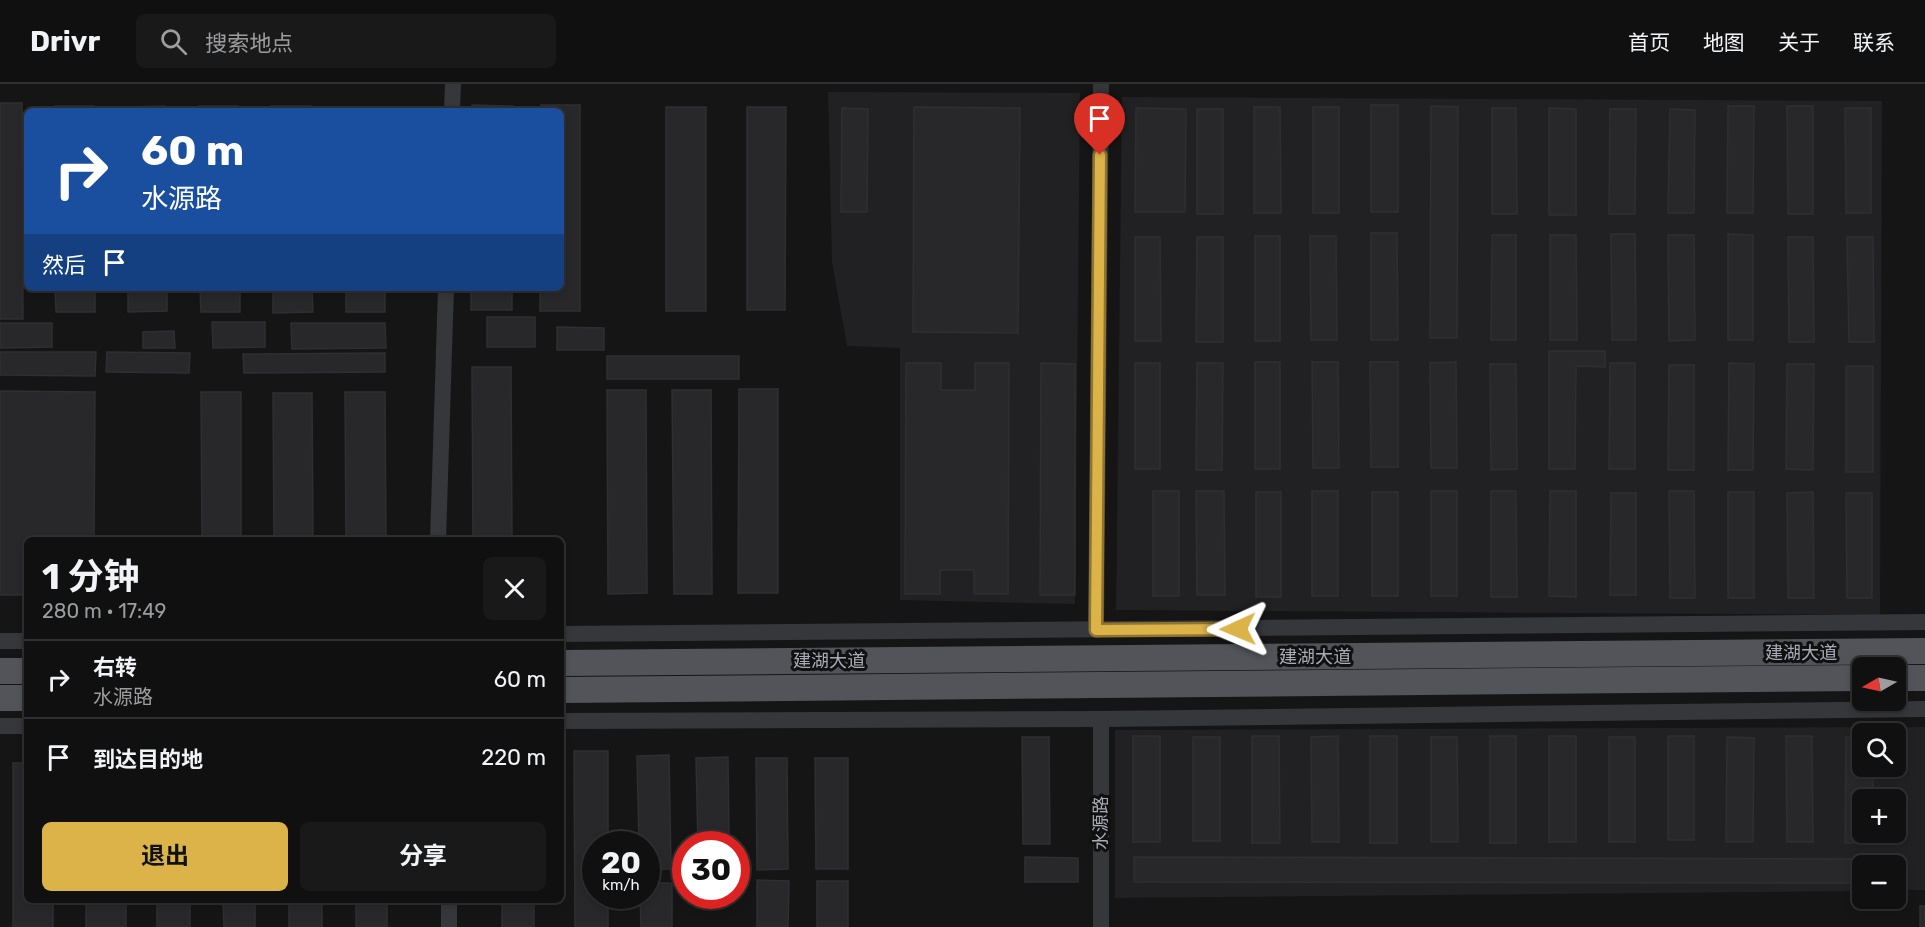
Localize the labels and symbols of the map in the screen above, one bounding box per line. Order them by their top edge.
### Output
pin [1074,93,1125,155]
position arrow [1206,597,1270,661]
street label: 建湖大道 [1765,642,1837,664]
street label: 建湖大道 [1279,646,1351,668]
street label: 建湖大道 [793,650,865,672]
north arrow [1852,657,1906,711]
street label: 水源路 [1090,796,1112,850]
speed limit sign: 30 [672,831,750,909]

